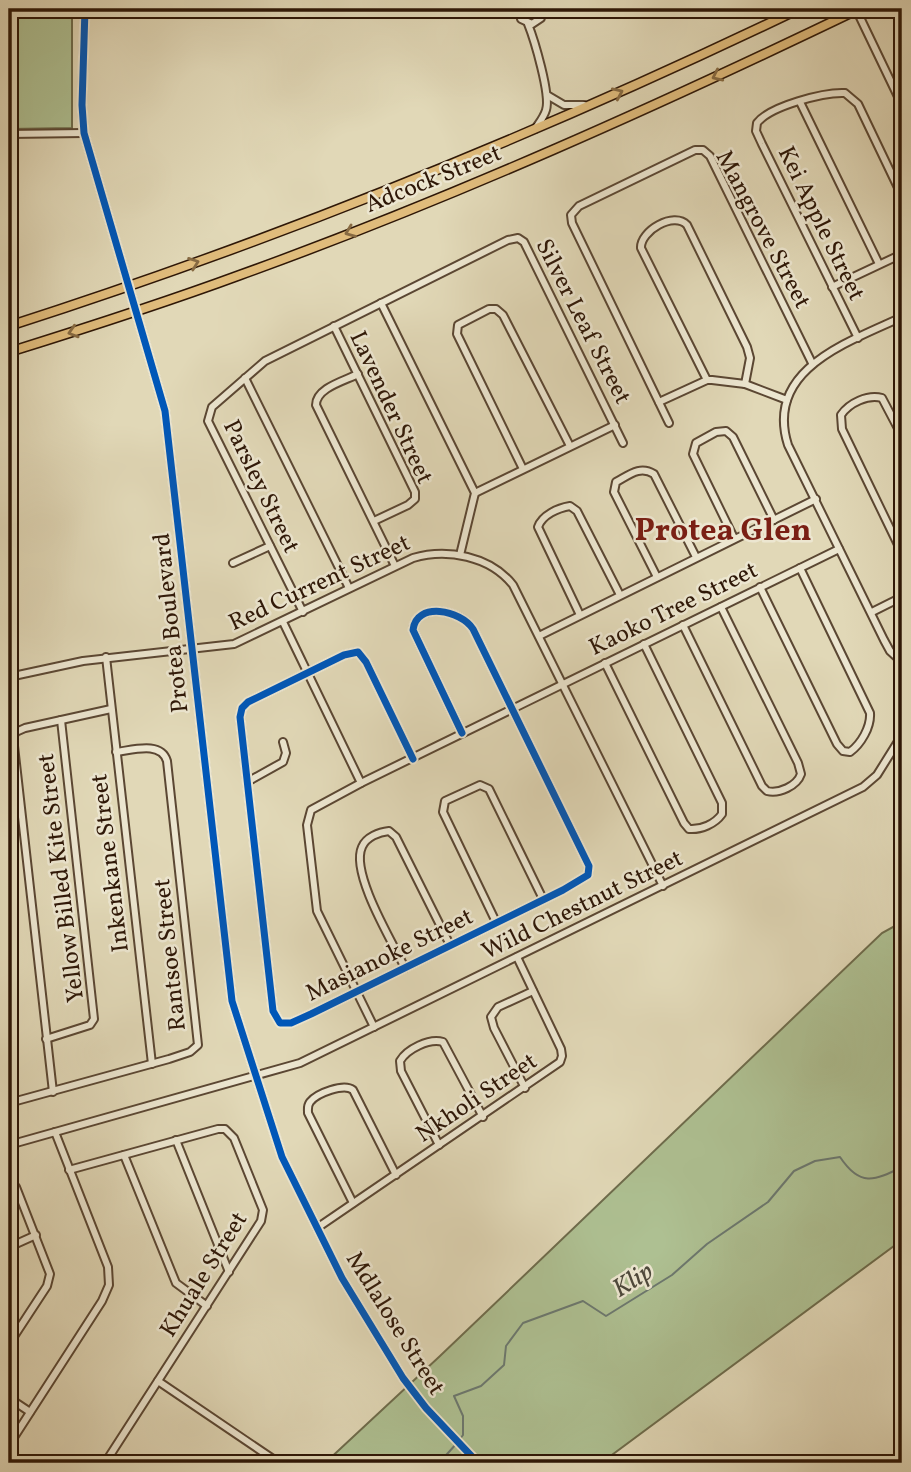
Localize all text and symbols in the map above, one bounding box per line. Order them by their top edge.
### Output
one-way arrow [712,67,724,81]
one-way arrow [611,87,624,101]
street label: Adcock Street [360,137,507,223]
street label: Kei Apple Street [768,141,872,307]
street label: Mangrove Street [706,145,818,315]
one-way arrow [345,224,357,238]
street label: Silver Leaf Street [526,233,639,410]
one-way arrow [187,257,199,271]
one-way arrow [67,323,79,338]
street label: Lavender Street [340,326,441,490]
street label: Parsley Street [213,414,307,559]
district label: Protea Glen [634,510,812,554]
street label: Red Current Street [223,527,416,641]
street label: Protea Boulevard [146,531,198,715]
street label: Kaoko Tree Street [584,554,764,665]
street label: Yellow Billed Kite Street [30,751,94,1004]
street label: Inkenkane Street [83,772,139,954]
street label: Wild Chestnut Street [476,842,689,969]
street label: Rantsoe Street [146,877,196,1033]
street label: Masianoke Street [300,901,479,1011]
street label: Nkholi Street [410,1045,545,1152]
street label: Khuale Street [153,1206,257,1344]
street label: Mdlalose Street [336,1246,452,1403]
water label: Klip [606,1254,660,1307]

